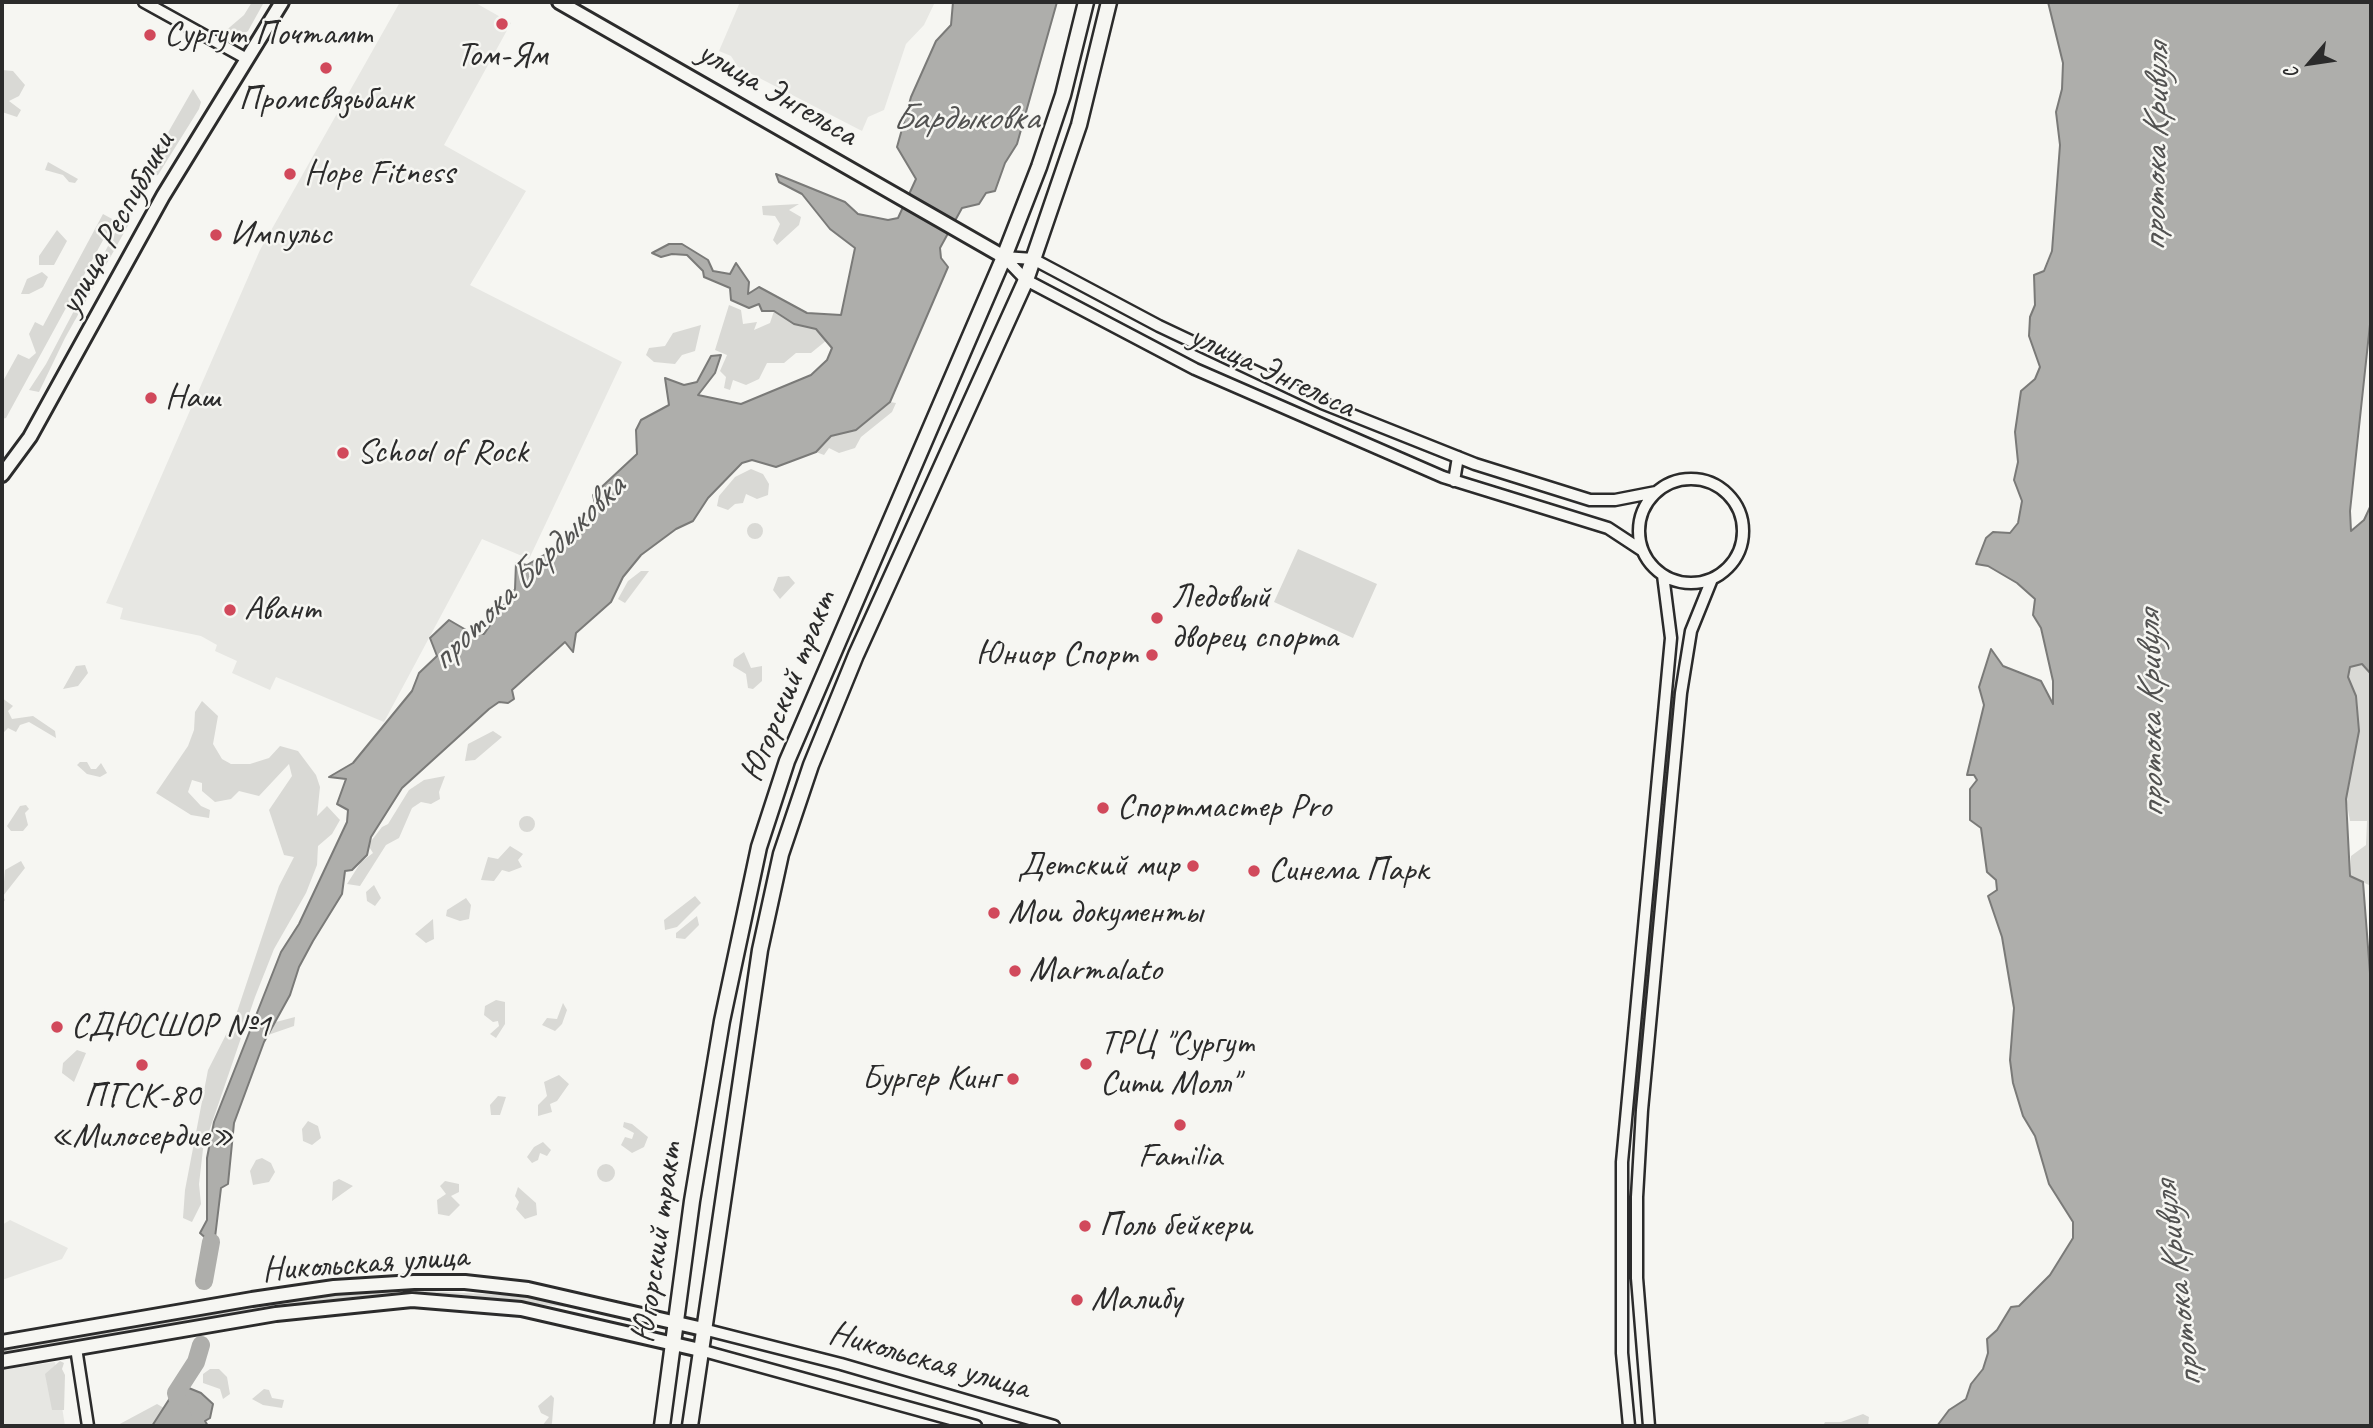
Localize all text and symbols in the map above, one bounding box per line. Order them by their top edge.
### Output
place label: Сургут Почтамт [164,14,371,56]
marker: Том-Ям [494,16,510,32]
marker: Сургут Почтамт [142,27,158,43]
north arrow [2275,28,2345,98]
street label: улица Энгельса [690,32,864,156]
place label: Том-Ям [456,35,548,77]
water label: протока Кривуля [2133,44,2181,252]
marker: Промсвязьбанк [318,60,334,76]
text: С [2279,63,2304,83]
place label: Промсвязьбанк [238,79,414,121]
water label: Бардыковка [892,97,1038,141]
street label: улица Республики [50,125,184,323]
place label: Hope Fitness [304,153,454,195]
marker: Hope Fitness [282,166,298,182]
place label: Импульс [230,214,331,256]
marker: Импульс [208,227,224,243]
street label: улица Энгельса [1183,316,1361,428]
place label: Наш [165,377,221,419]
marker: Наш [143,390,159,406]
place label: School of Rock [357,432,528,474]
marker: School of Rock [335,445,351,461]
water label: протока Бардыковка [421,467,635,681]
place label: Ледовый дворец спорта [1171,577,1338,659]
street label: Югорский тракт [732,586,846,788]
place label: Авант [244,589,321,631]
marker: Авант [222,602,238,618]
marker: Ледовый дворец спорта [1149,610,1165,626]
water label: протока Кривуля [2128,611,2176,819]
place label: Юниор Спорт [976,634,1138,676]
marker: Юниор Спорт [1144,647,1160,663]
place label: Спортмастер Pro [1117,787,1331,829]
marker: Спортмастер Pro [1095,800,1111,816]
place label: Детский мир [1017,845,1179,887]
place label: Синема Парк [1268,850,1428,892]
marker: Детский мир [1185,858,1201,874]
marker: Синема Парк [1246,863,1262,879]
place label: Мои документы [1008,892,1203,934]
marker: Мои документы [986,905,1002,921]
place label: Marmalato [1029,950,1162,992]
marker: Marmalato [1007,963,1023,979]
place label: СДЮСШОР №1 [71,1006,270,1048]
marker: СДЮСШОР №1 [49,1019,65,1035]
place label: ТРЦ "Сургут Сити Молл" [1100,1023,1254,1105]
marker: ТРЦ "Сургут Сити Молл" [1078,1056,1094,1072]
marker: ПГСК-80 «Милосердие» [134,1057,150,1073]
place label: Бургер Кинг [862,1058,999,1100]
marker: Бургер Кинг [1005,1071,1021,1087]
place label: ПГСК-80 «Милосердие» [50,1076,234,1158]
marker: Familia [1172,1117,1188,1133]
place label: Familia [1138,1136,1222,1178]
street label: Югорский тракт [623,1140,693,1346]
water label: протока Кривуля [2144,1180,2214,1390]
place label: Поль бейкери [1099,1205,1252,1247]
marker: Поль бейкери [1077,1218,1093,1234]
street label: Никольская улица [261,1236,469,1292]
place label: Малибу [1091,1279,1182,1321]
marker: Малибу [1069,1292,1085,1308]
street label: Никольская улица [824,1312,1034,1410]

